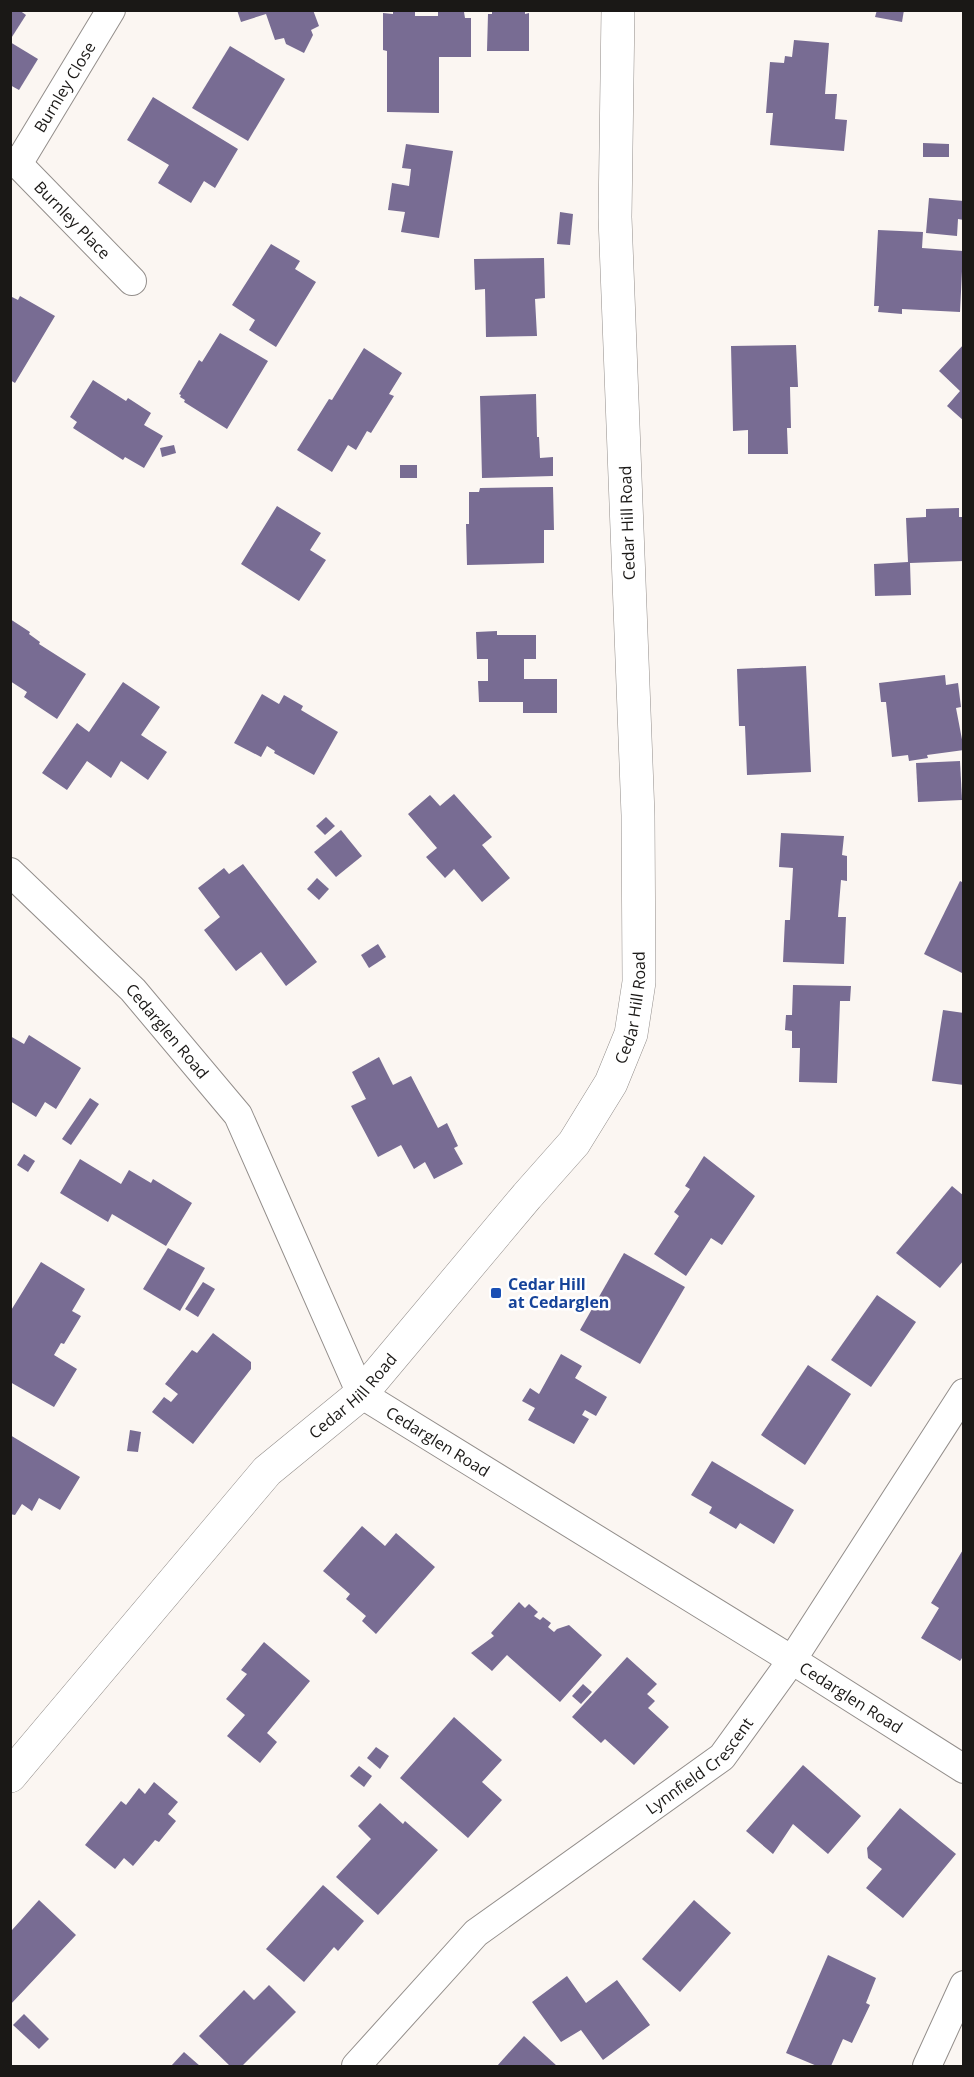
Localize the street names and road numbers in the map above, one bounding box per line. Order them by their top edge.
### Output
street label: Burnley Close [29,38,100,136]
street label: Burnley Place [29,176,116,264]
street label: Cedar Hill Road [614,465,640,581]
street label: Cedar Hill Road [609,951,650,1067]
street label: Cedarglen Road [121,978,214,1083]
street label: Cedar Hill Road [304,1349,402,1444]
street label: Cedarglen Road [382,1401,494,1482]
street label: Cedarglen Road [795,1657,907,1738]
street label: Lynnfield Crescent [641,1713,758,1819]

